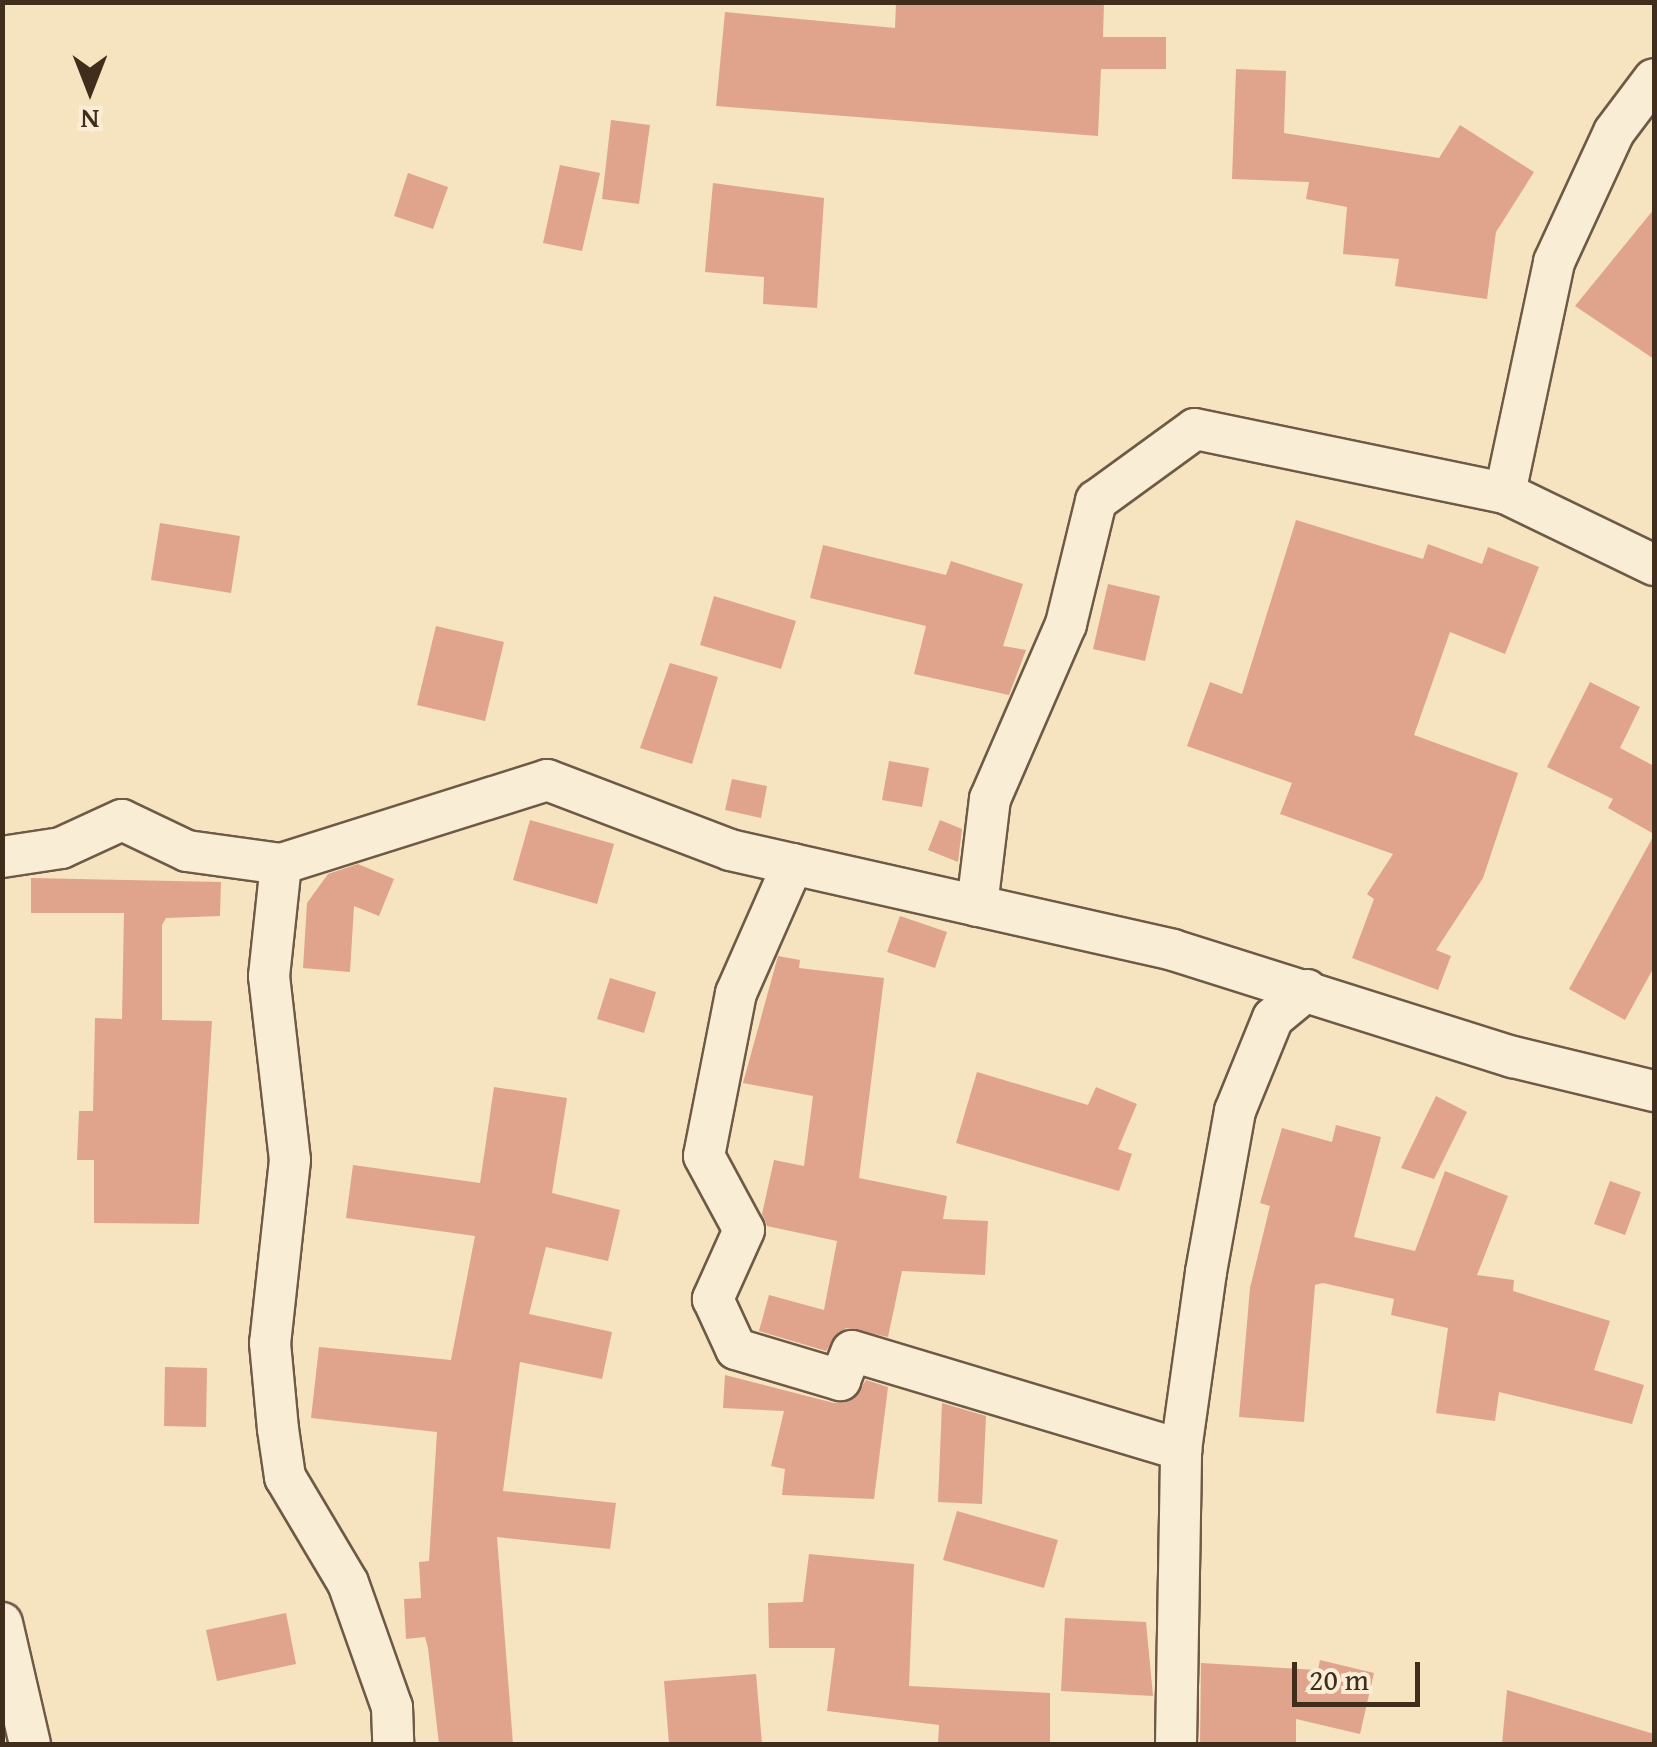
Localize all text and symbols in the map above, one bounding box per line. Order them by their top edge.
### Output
north arrow [40,40,140,140]
text: N [81,100,99,141]
scale bar [1297,1642,1424,1704]
text: 20 m [1309,1657,1369,1701]

